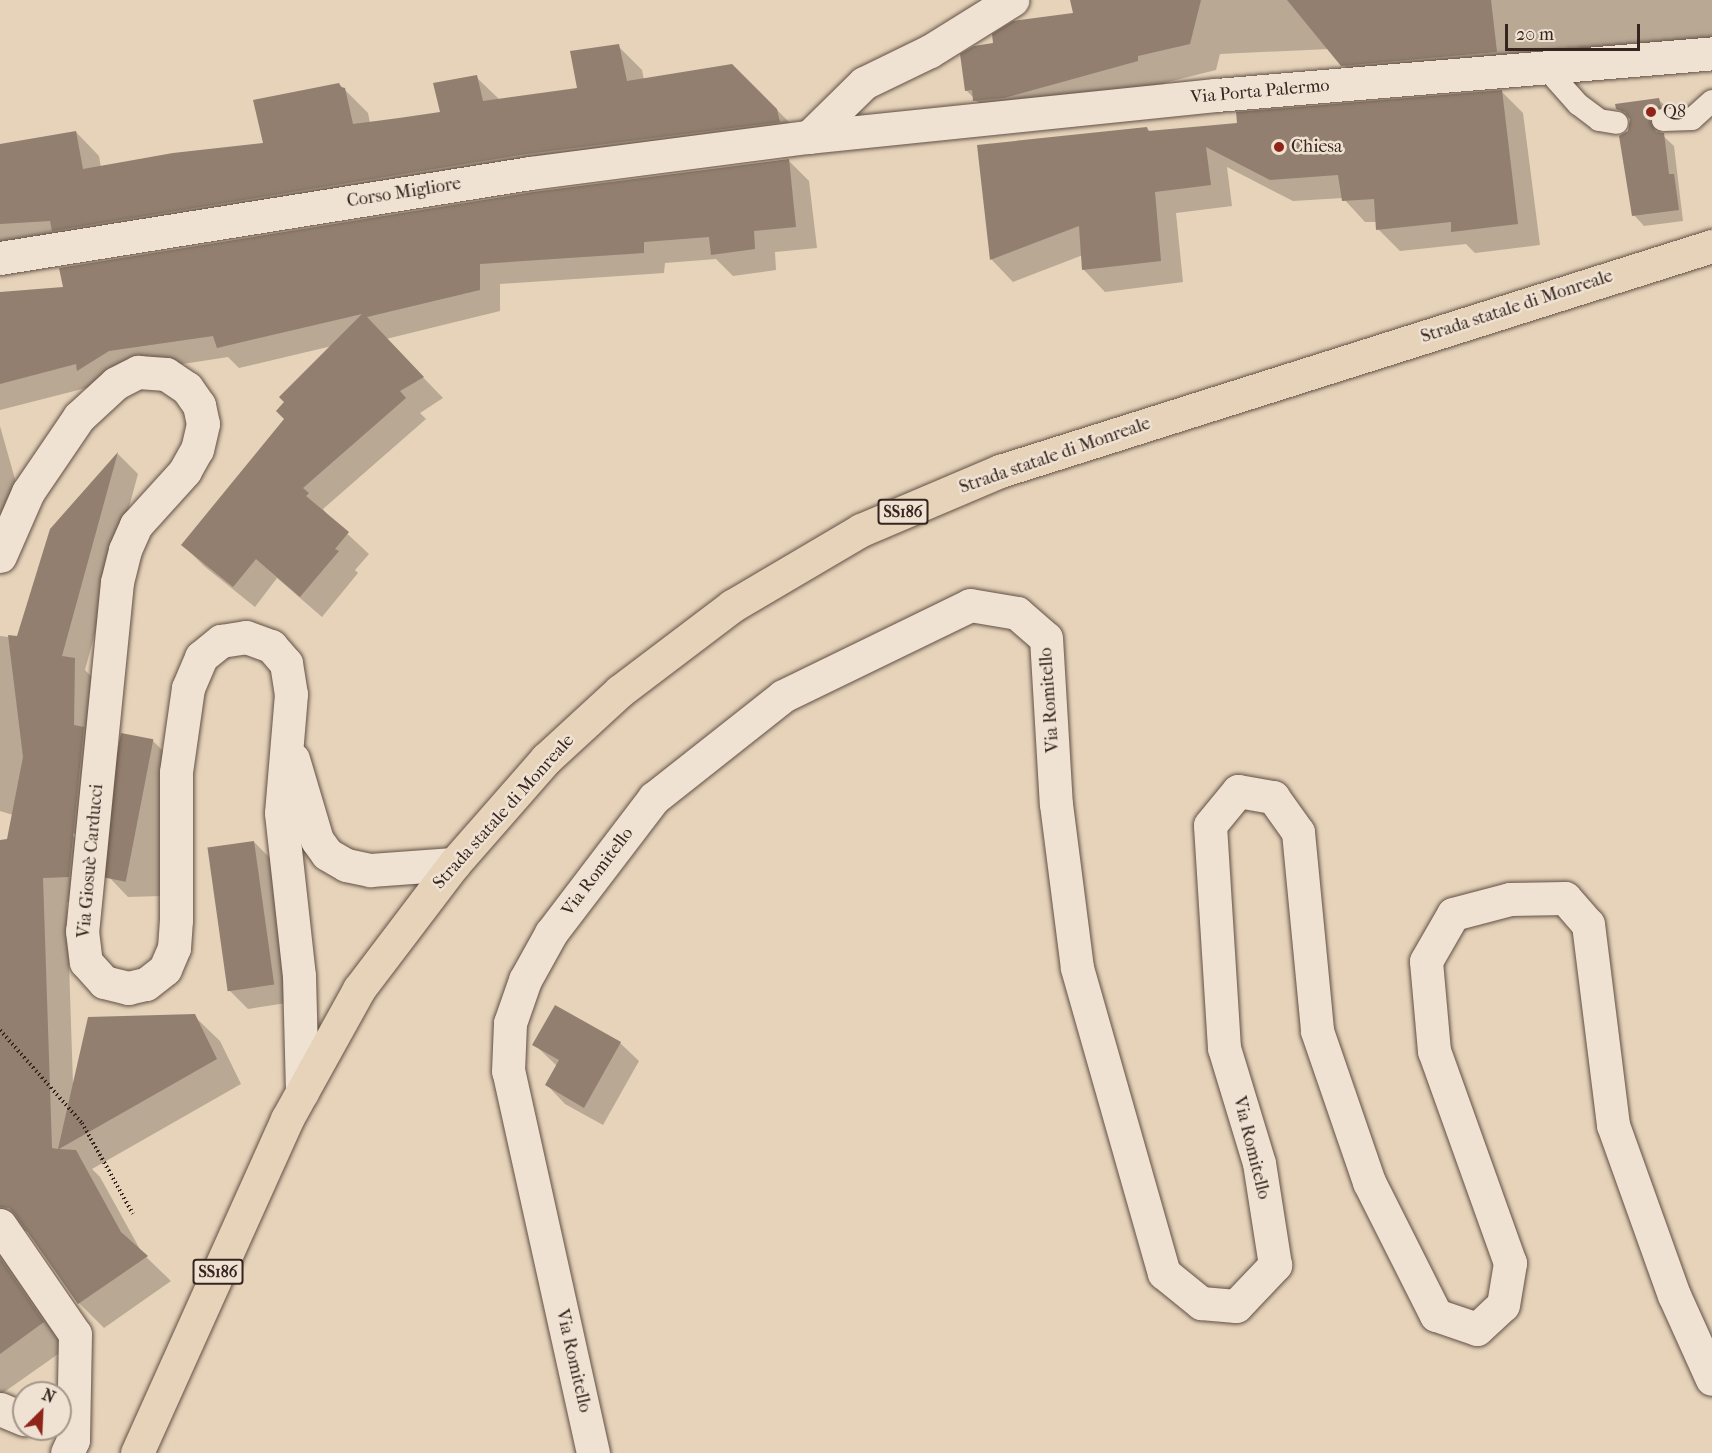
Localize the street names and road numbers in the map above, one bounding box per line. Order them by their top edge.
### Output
street label: Via Porta Palermo [1190,75,1330,109]
street label: Corso Migliore [345,173,463,213]
street label: Strada statale di Monreale [1418,266,1616,348]
street label: Strada statale di Monreale [957,413,1153,499]
road number: SS186 [878,499,928,525]
street label: Via Romitello [1036,647,1064,753]
street label: Strada statale di Monreale [429,730,579,894]
street label: Via Giosuè Carducci [74,783,108,939]
street label: Via Romitello [558,823,638,921]
street label: Via Romitello [1228,1094,1274,1202]
road number: SS186 [192,1259,244,1285]
street label: Via Romitello [551,1307,595,1415]

